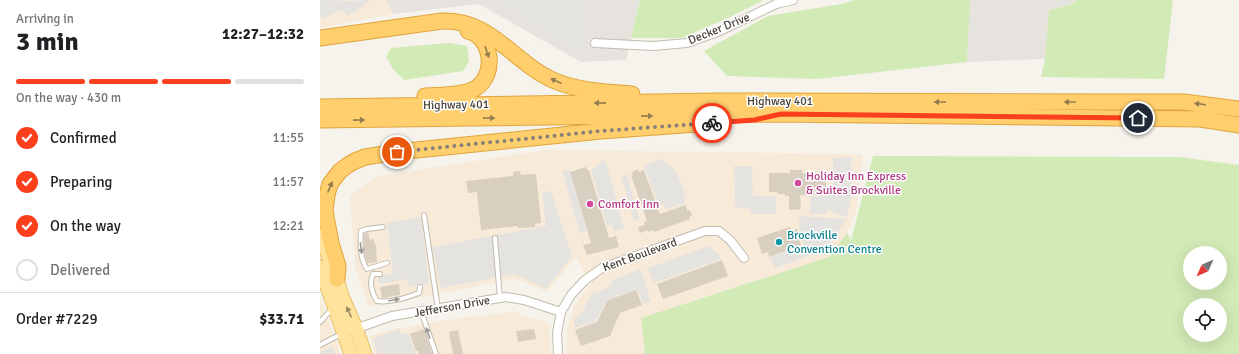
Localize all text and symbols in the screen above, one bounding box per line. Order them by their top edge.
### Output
street label: Decker Drive [686,10,752,48]
text: Arriving in [16,11,74,27]
text: 12:27–12:32 [222,25,304,43]
text: 3 min [16,26,79,58]
one-way arrow [484,46,490,58]
one-way arrow [550,78,562,84]
text: On the way · 430 m [16,90,121,106]
street label: Highway 401 [747,94,813,109]
street label: Highway 401 [423,97,489,113]
one-way arrow [933,99,946,105]
one-way arrow [1063,99,1076,105]
one-way arrow [593,100,606,106]
pin [1121,101,1155,135]
one-way arrow [1194,101,1206,107]
courier [692,103,732,143]
icon: home [1127,107,1149,129]
icon: bike [701,112,723,134]
one-way arrow [641,113,654,119]
one-way arrow [483,115,496,121]
one-way arrow [353,117,366,123]
icon: check [16,127,38,149]
text: Confirmed [50,129,117,147]
text: 11:55 [272,130,304,146]
pin [380,135,414,169]
icon: bag [386,141,408,163]
place label: Holiday Inn Express & Suites Brockville [806,169,906,198]
icon: check [16,171,38,193]
text: Preparing [50,173,113,191]
text: 11:57 [272,174,304,190]
marker: Holiday Inn Express & Suites Brockville [793,178,803,188]
one-way arrow [326,181,333,193]
place label: Comfort Inn [598,197,659,212]
marker: Comfort Inn [585,199,595,209]
icon: check [16,215,38,237]
text: On the way [50,217,121,235]
text: 12:21 [272,218,304,234]
place label: Brockville Convention Centre [787,228,882,257]
street label: Kent Boulevard [601,235,679,275]
marker: Brockville Convention Centre [774,237,784,247]
one-way arrow [358,242,364,254]
north arrow [1183,246,1227,290]
map controls [1183,246,1227,342]
text: Delivered [50,261,110,279]
street label: Jefferson Drive [413,293,491,321]
one-way arrow [388,296,400,302]
button: locate [1183,298,1227,342]
one-way arrow [346,306,352,317]
text: Order #7229 [16,310,98,328]
text: $33.71 [259,310,304,328]
one-way arrow [425,326,431,338]

